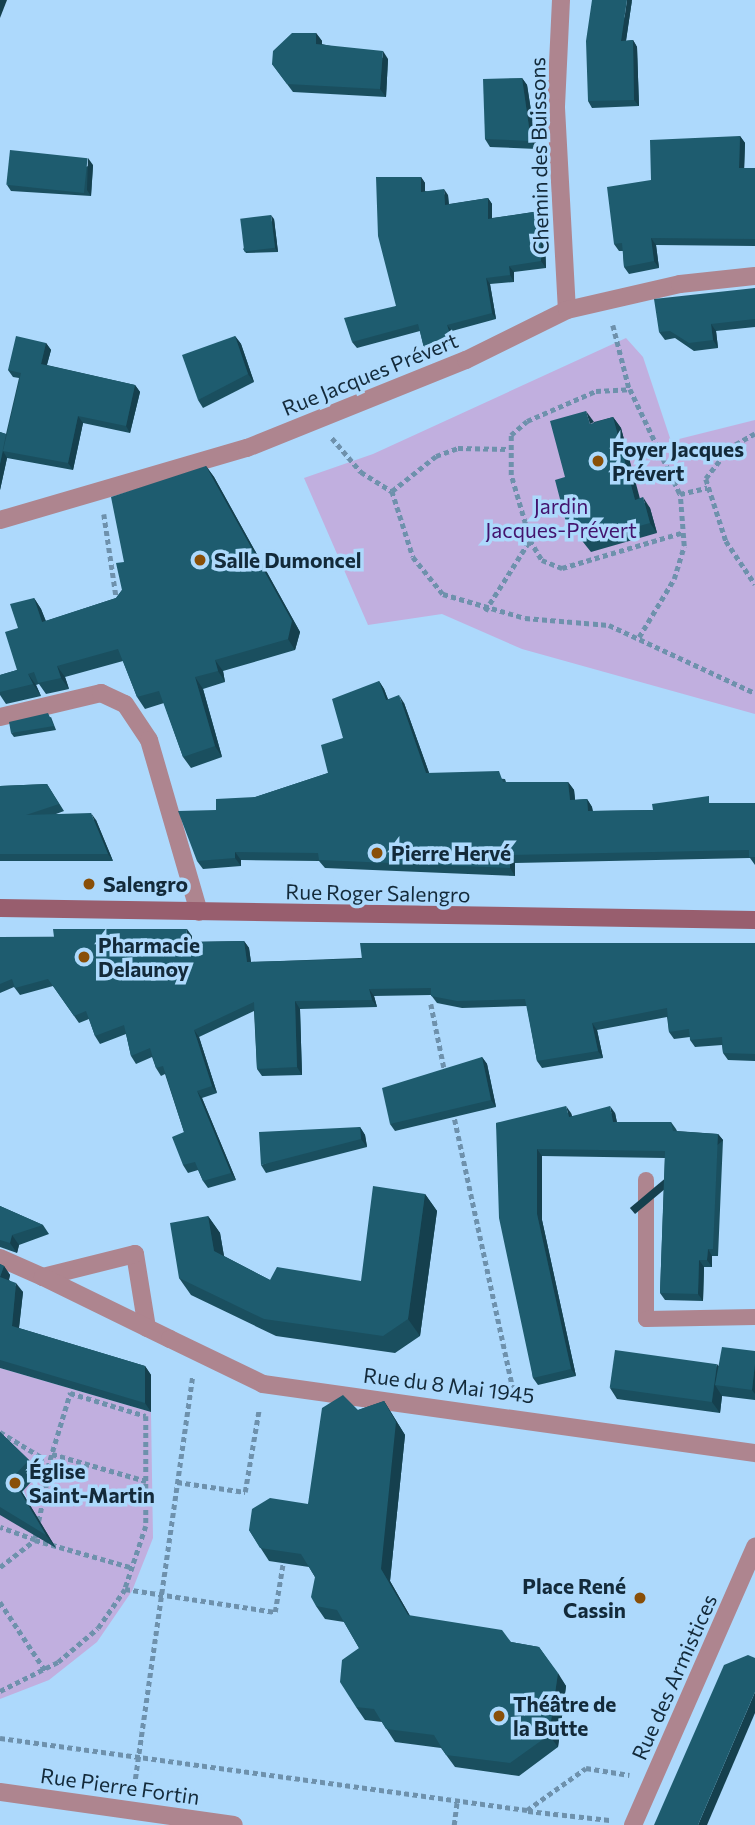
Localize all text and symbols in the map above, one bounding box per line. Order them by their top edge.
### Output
street label: Chemin des Buissons [525,57,553,255]
street label: Rue Jacques Prévert [278,327,462,421]
place label: Foyer Jacques Prévert [612,436,744,486]
marker: Foyer Jacques Prévert [590,453,606,469]
park label: Jardin Jacques-Prévert [485,493,637,543]
place label: Salle Dumoncel [214,547,362,573]
marker: Salle Dumoncel [192,552,208,568]
place label: Pierre Hervé [391,840,511,866]
marker: Pierre Hervé [369,845,385,861]
place label: Salengro [103,871,188,897]
marker: Salengro [81,876,97,892]
street label: Rue Roger Salengro [285,879,471,907]
place label: Pharmacie Delaunoy [98,932,200,982]
marker: Pharmacie Delaunoy [76,949,92,965]
street label: Rue du 8 Mai 1945 [362,1362,536,1408]
place label: Église Saint-Martin [29,1458,155,1508]
marker: Église Saint-Martin [7,1475,23,1491]
place label: Place René Cassin [522,1573,626,1623]
street label: Rue des Armistices [626,1590,722,1764]
marker: Place René Cassin [632,1590,648,1606]
place label: Théâtre de la Butte [513,1691,616,1741]
marker: Théâtre de la Butte [491,1708,507,1724]
street label: Rue Pierre Fortin [39,1762,201,1810]

